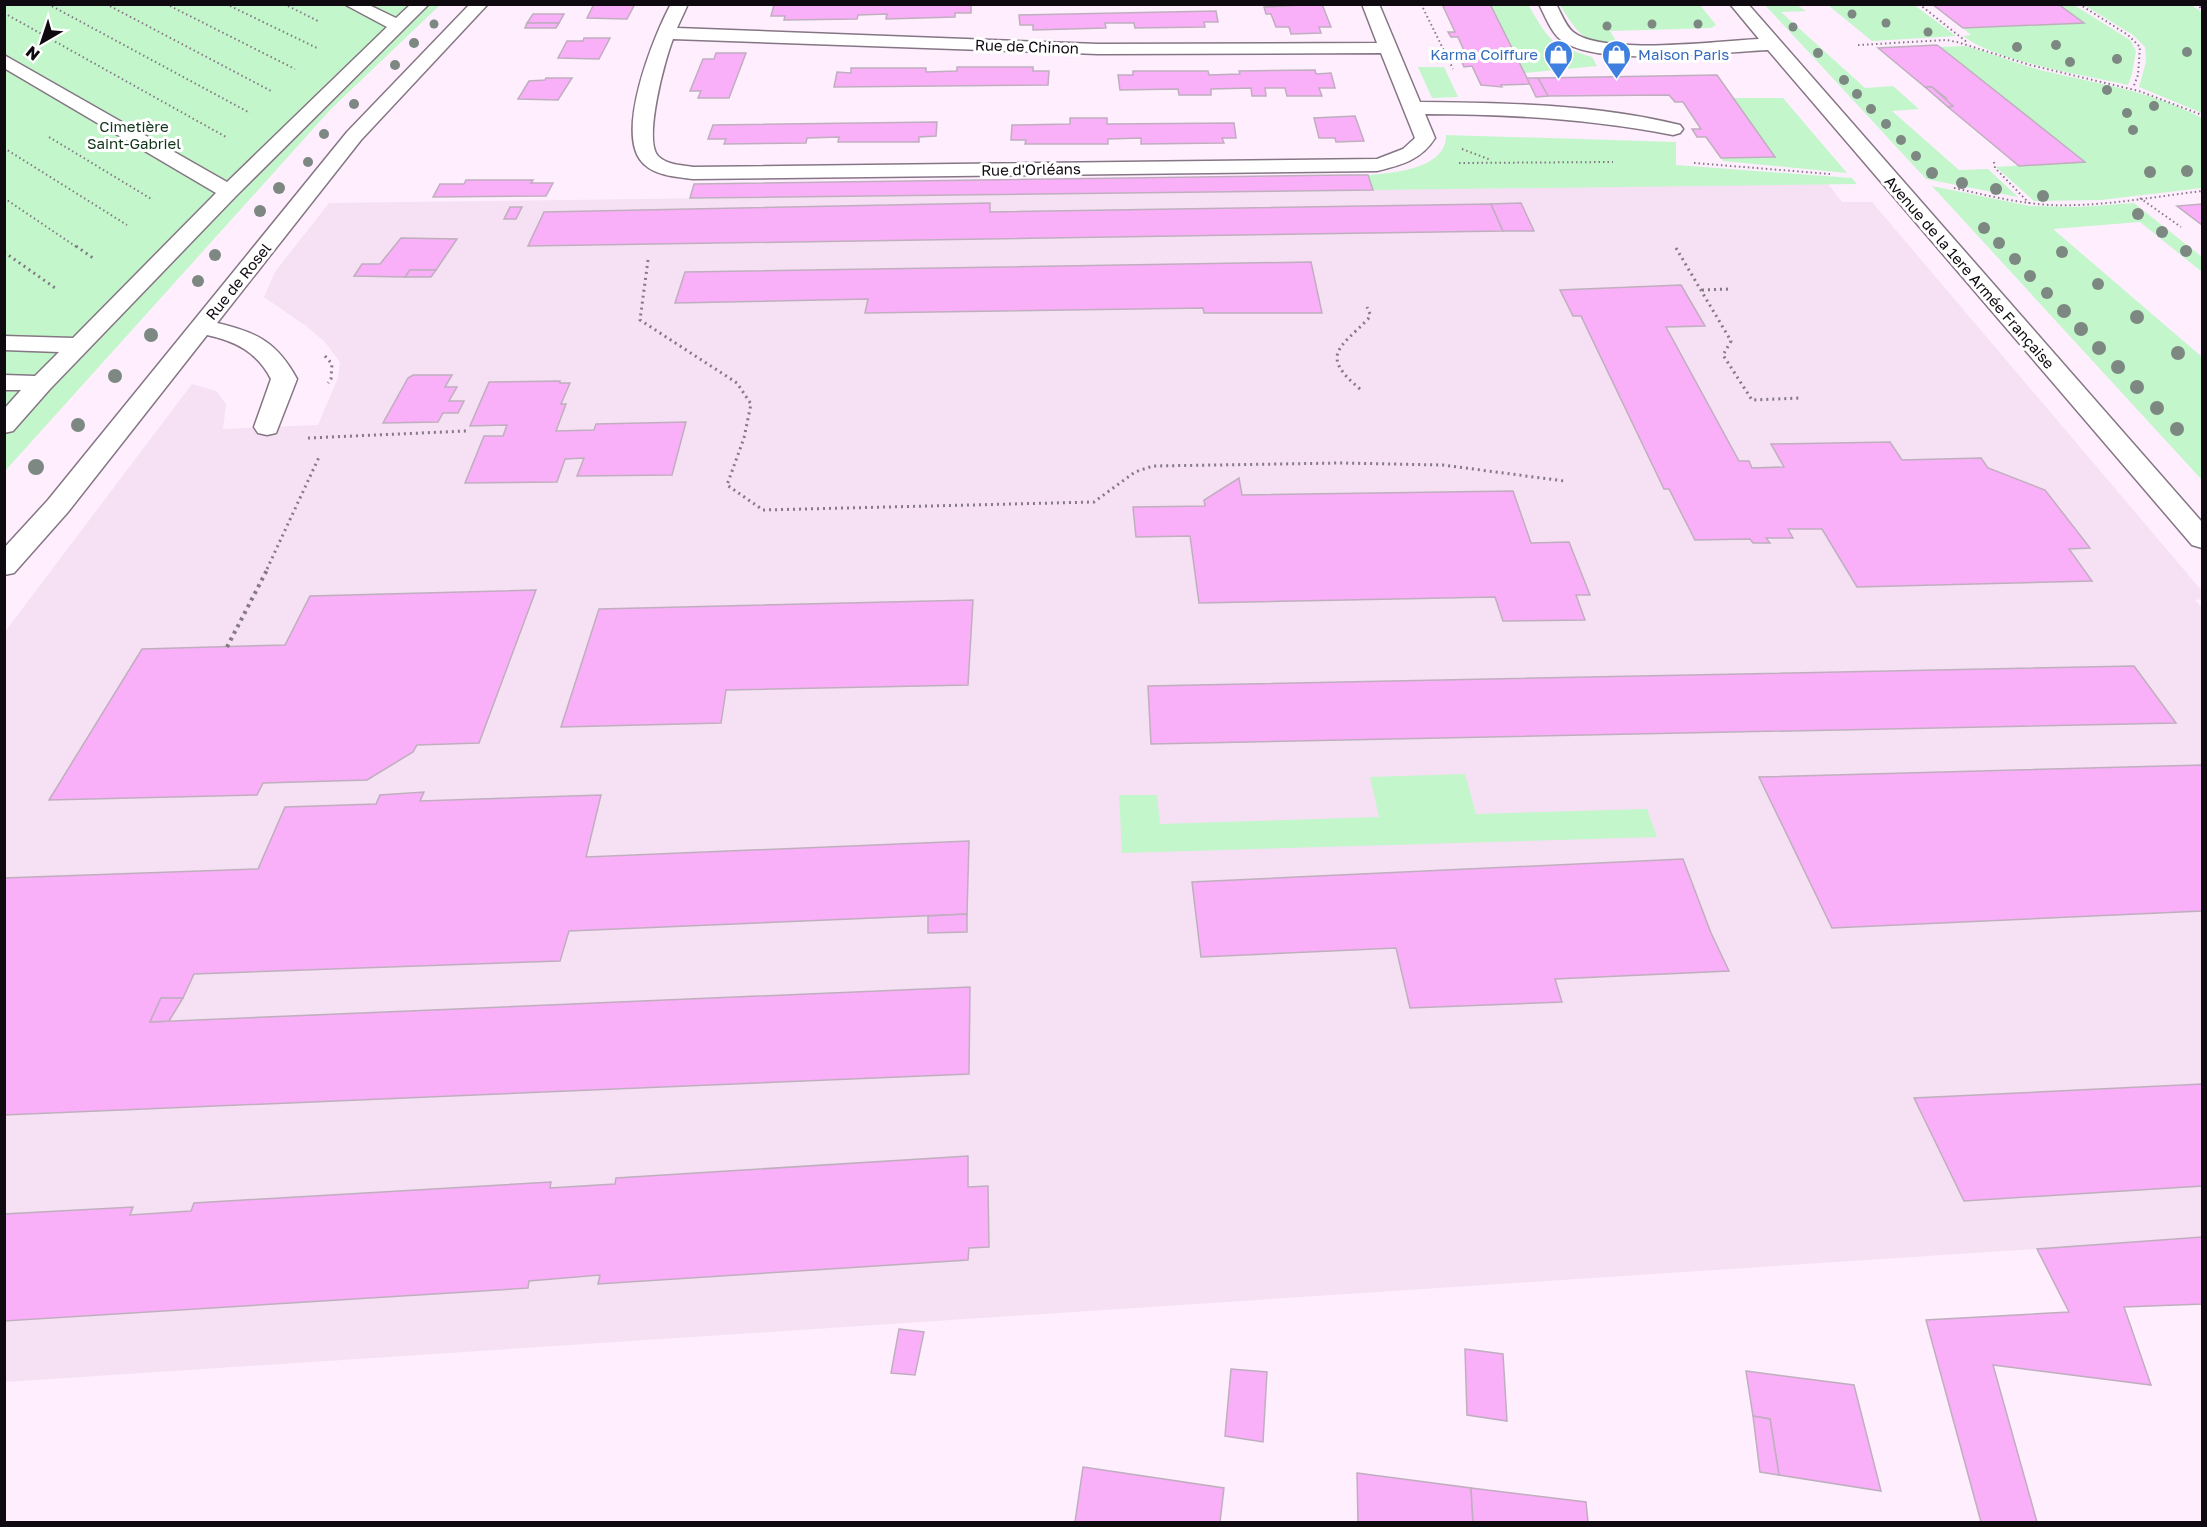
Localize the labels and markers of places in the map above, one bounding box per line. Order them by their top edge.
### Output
shop icon: Karma Coiffure [1543,38,1575,80]
shop icon: Maison Paris [1601,38,1633,80]
place label: Karma Coiffure [1430,45,1538,63]
place label: Maison Paris [1638,45,1729,63]

